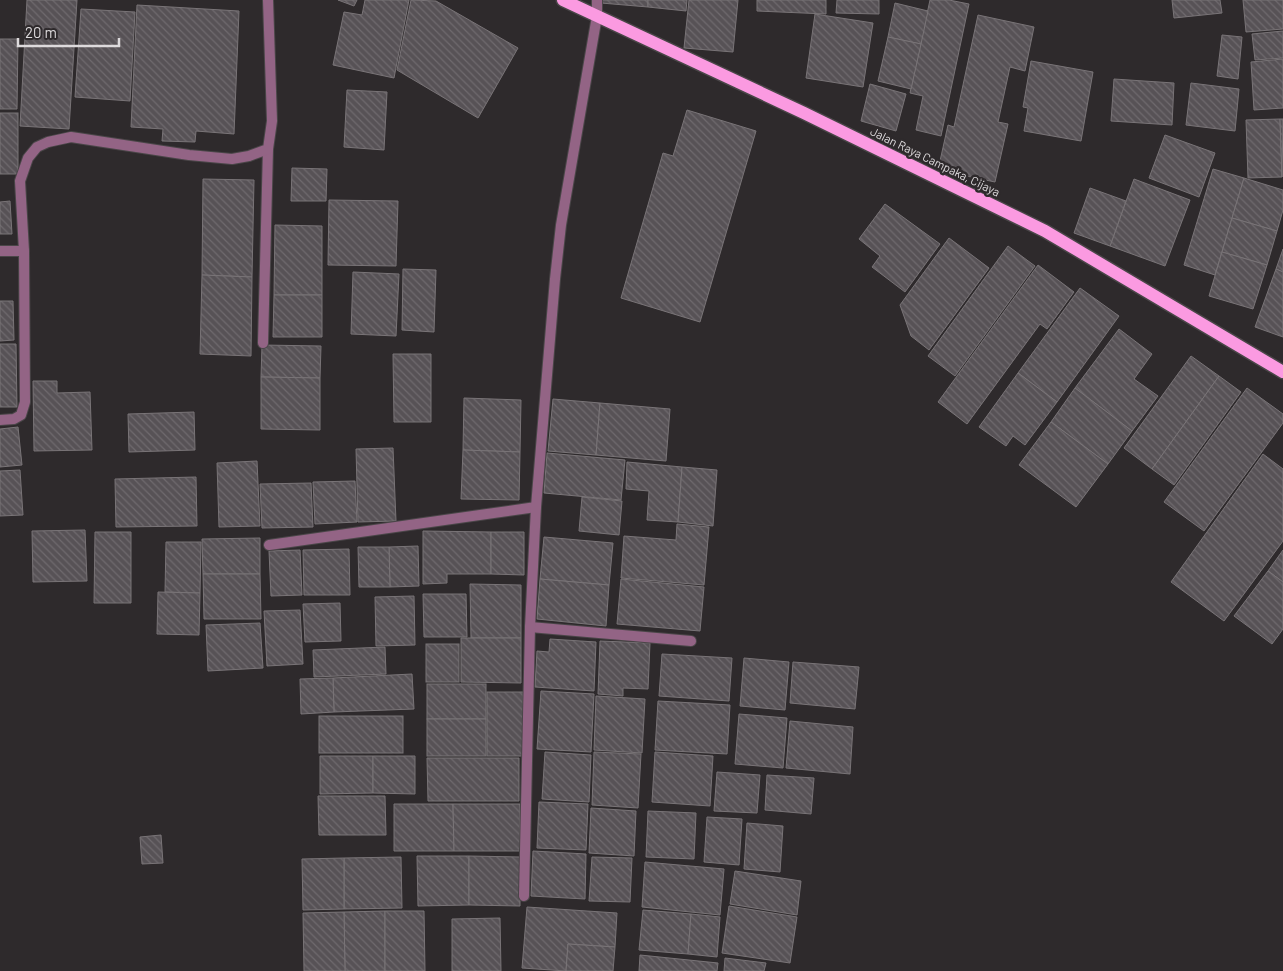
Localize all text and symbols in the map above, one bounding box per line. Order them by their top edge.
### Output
scale bar [18,15,119,47]
text: 20 m [25,23,57,41]
street label: Jalan Raya Campaka, Cijaya [868,124,1003,199]

